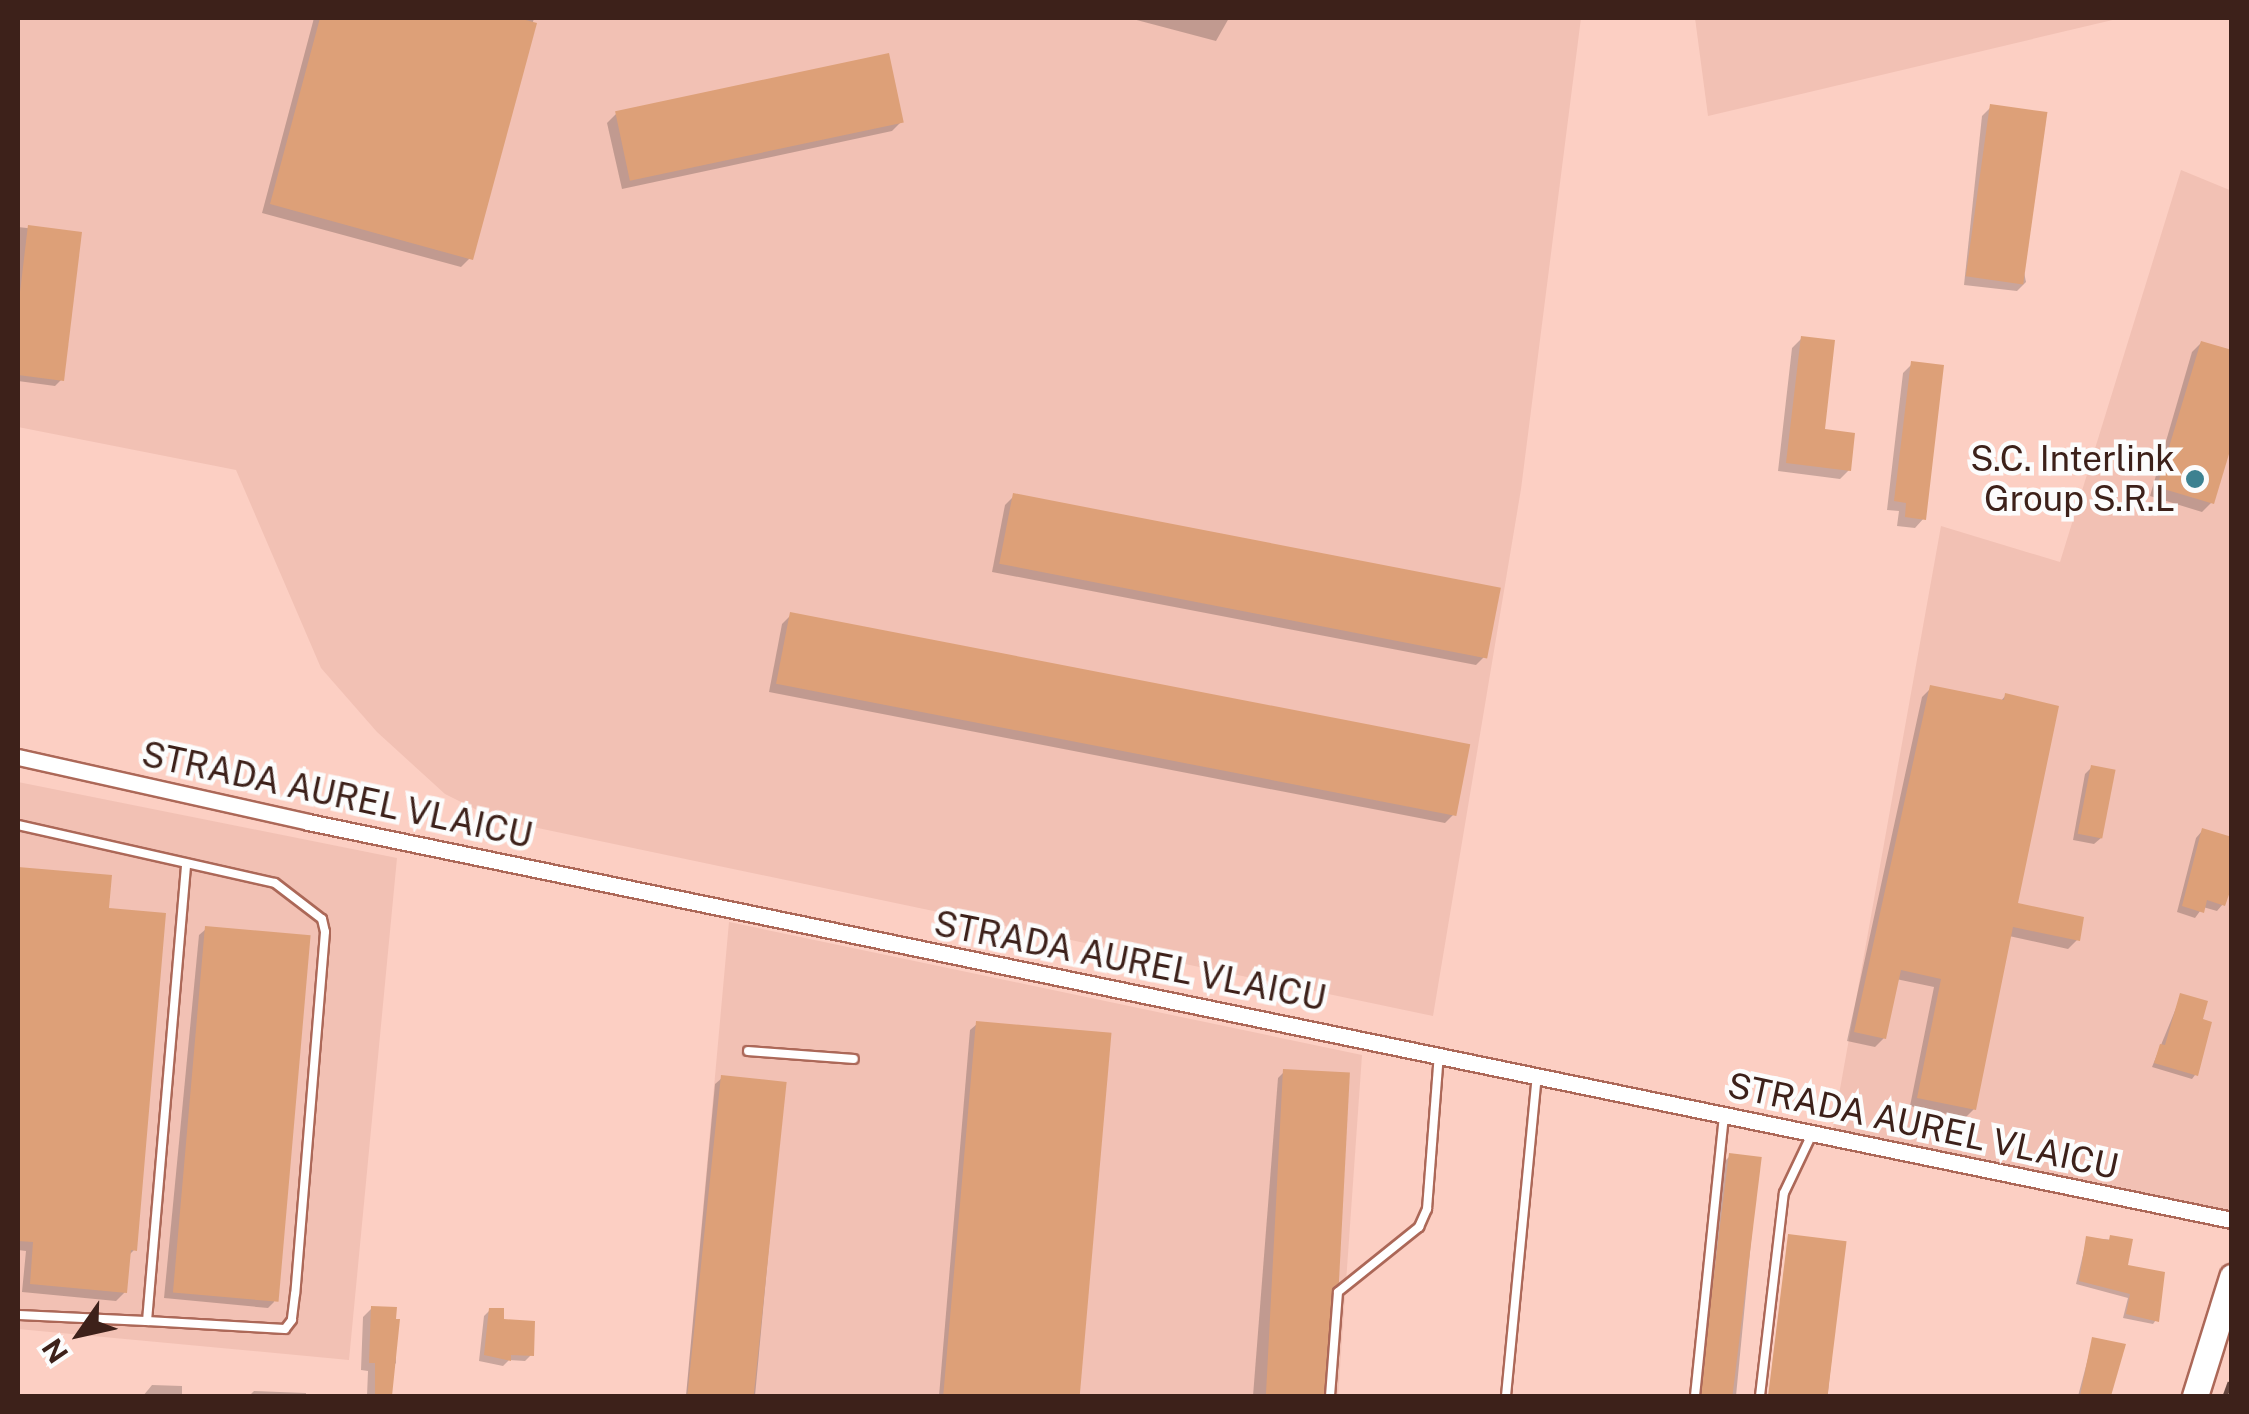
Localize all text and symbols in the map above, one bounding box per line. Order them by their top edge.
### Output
place label: S.C. Interlink Group S.R.L [1970,438,2175,520]
marker: S.C. Interlink Group S.R.L [2184,468,2206,490]
street label: STRADA AUREL VLAICU [137,733,537,857]
street label: STRADA AUREL VLAICU [930,902,1330,1020]
street label: STRADA AUREL VLAICU [1723,1064,2123,1188]
north arrow [30,1284,130,1384]
text: N [35,1333,75,1369]

